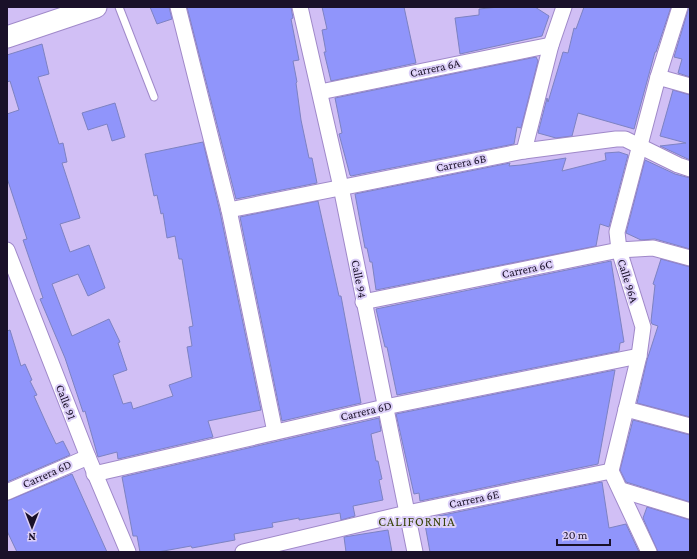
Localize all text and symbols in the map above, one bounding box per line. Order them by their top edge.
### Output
street label: Carrera 6A [409,56,461,80]
street label: Carrera 6B [435,151,488,175]
street label: Carrera 6C [501,257,553,281]
street label: Calle 96A [615,257,641,305]
street label: Calle 94 [348,259,370,299]
street label: Calle 91 [53,382,79,422]
street label: Carrera 6D [339,398,393,424]
street label: Carrera 6D [20,457,74,491]
street label: Carrera 6E [448,487,501,511]
north arrow [12,507,52,547]
district label: CALIFORNIA [378,514,456,529]
scale bar [557,521,610,547]
text: 20 m [563,528,588,542]
text: N [28,531,36,543]

